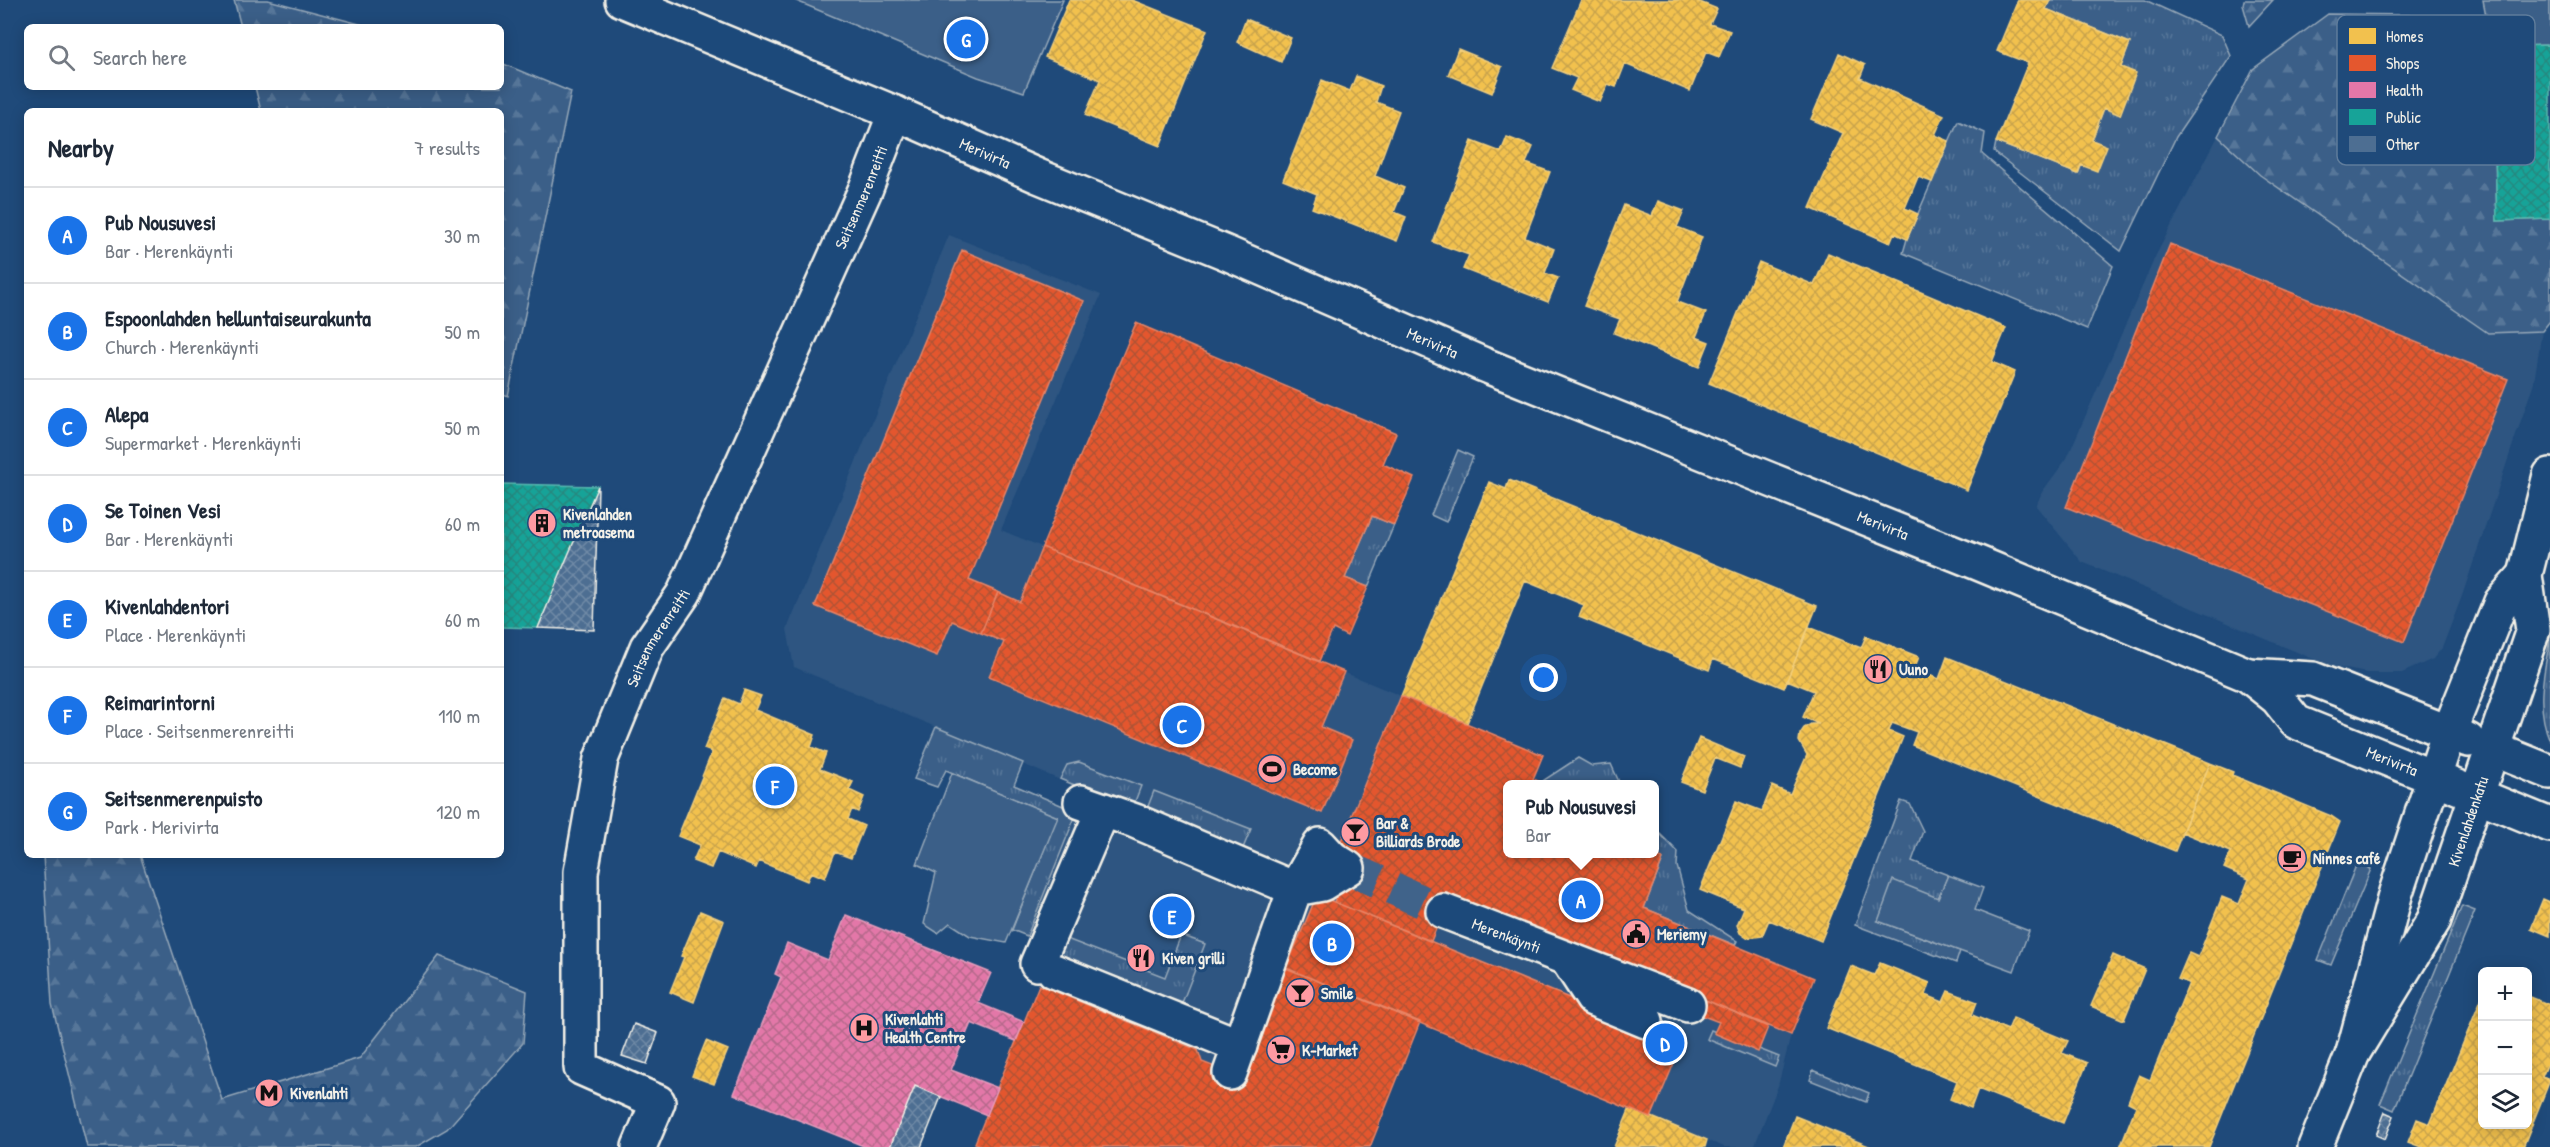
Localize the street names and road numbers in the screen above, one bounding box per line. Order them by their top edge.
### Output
street label: Merivirta [956,132,1014,174]
street label: Seitsenmerenreitti [829,142,892,252]
street label: Merivirta [1404,322,1462,363]
street label: Merivirta [1854,505,1912,545]
street label: Seitsenmerenreitti [621,586,695,690]
street label: Merivirta [2363,741,2421,781]
street label: Kivenlahdenkatu [2442,773,2493,869]
street label: Merenkäynti [1469,912,1544,958]

